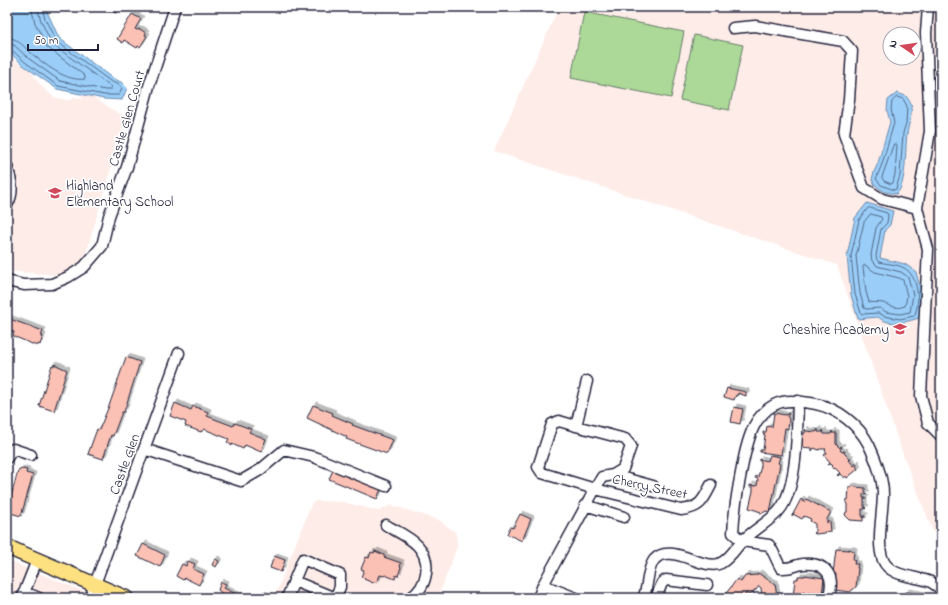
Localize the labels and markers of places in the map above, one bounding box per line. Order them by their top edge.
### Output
place label: Highland Elementary School [66,176,173,214]
school or university icon: Highland Elementary School [47,185,63,201]
place label: Cheshire Academy [783,320,889,342]
school or university icon: Cheshire Academy [892,321,908,337]

